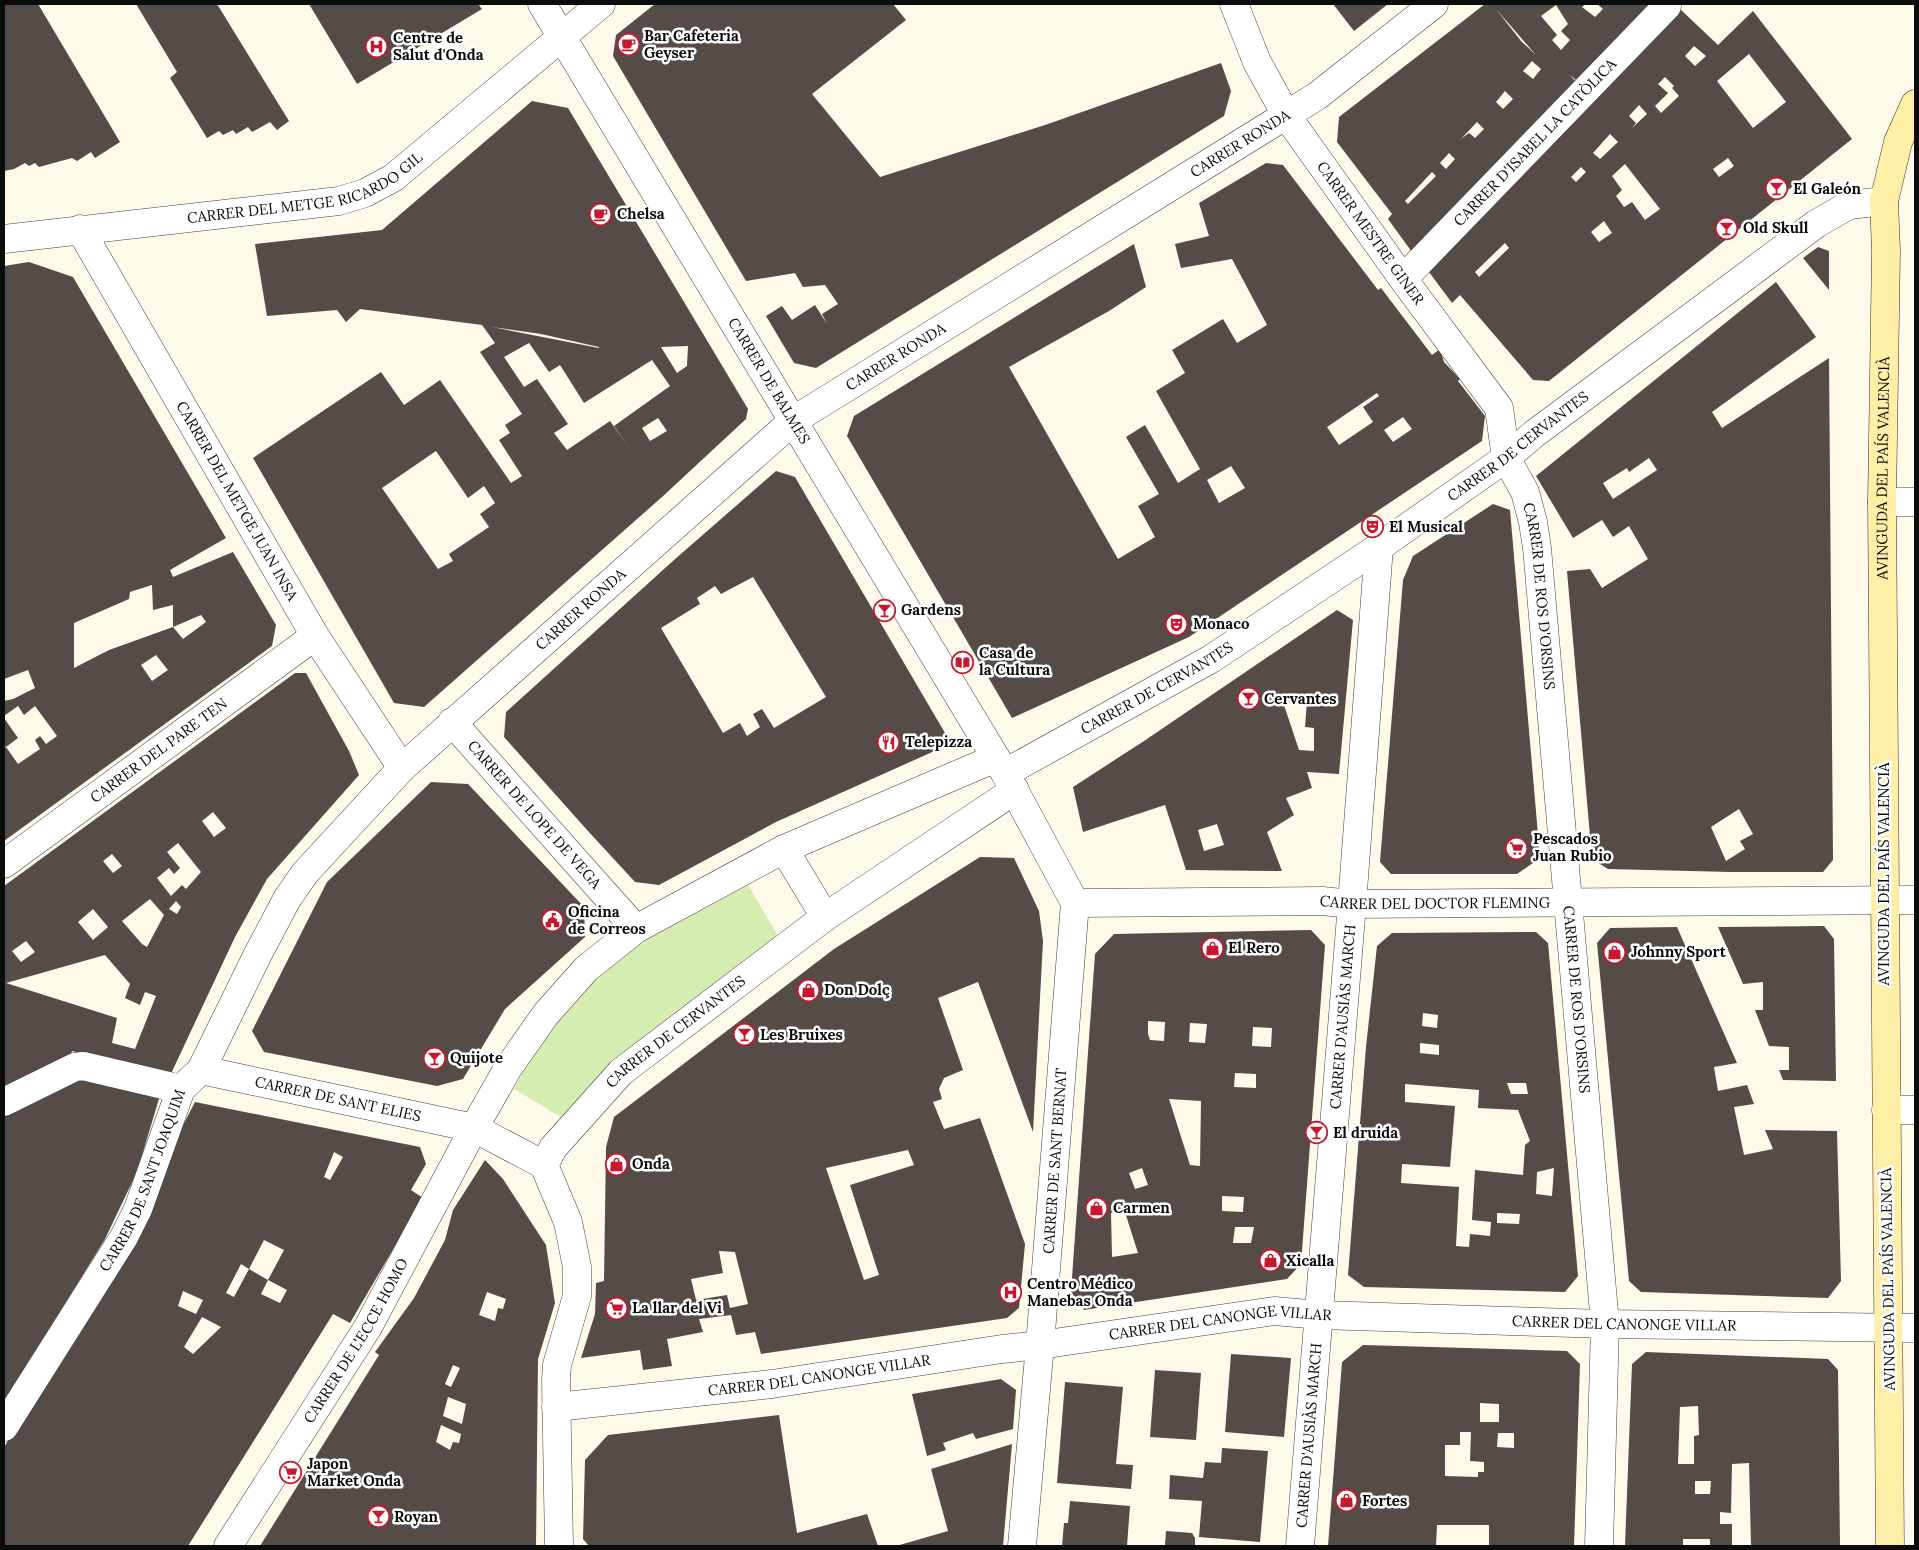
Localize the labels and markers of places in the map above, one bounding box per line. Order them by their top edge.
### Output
place label: Bar Cafeteria Geyser [644,26,739,62]
place label: Centre de Salut d'Onda [393,28,484,64]
cafe icon: Bar Cafeteria Geyser [616,33,640,57]
hospital icon: Centre de Salut d'Onda [365,35,389,59]
bar icon: El Galeón [1765,177,1789,201]
place label: El Galeón [1793,179,1861,198]
cafe icon: Chelsa [589,202,613,226]
place label: Chelsa [617,204,665,223]
bar icon: Old Skull [1715,216,1739,240]
place label: Old Skull [1743,218,1809,237]
theatre icon: El Musical [1361,515,1385,539]
place label: El Musical [1389,517,1463,536]
bar icon: Gardens [873,598,897,622]
place label: Gardens [901,600,961,619]
theatre icon: Monaco [1165,612,1189,636]
place label: Monaco [1193,614,1250,633]
place label: Casa de la Cultura [979,643,1050,679]
library icon: Casa de la Cultura [951,650,975,674]
bar icon: Cervantes [1236,687,1260,711]
place label: Cervantes [1264,689,1337,708]
restaurant icon: Telepizza [877,730,901,754]
place label: Telepizza [905,732,972,751]
place label: Pescados Juan Rubio [1533,829,1612,865]
supermarket icon: Pescados Juan Rubio [1505,836,1529,860]
place label: Oficina de Correos [568,902,646,938]
public building icon: Oficina de Correos [540,909,564,933]
shop icon: El Rero [1200,936,1224,960]
place label: El Rero [1228,938,1280,957]
shop icon: Johnny Sport [1603,940,1627,964]
place label: Johnny Sport [1631,942,1727,961]
shop icon: Don Dolç [796,978,820,1002]
place label: Don Dolç [824,980,890,999]
bar icon: Les Bruixes [732,1023,756,1047]
place label: Les Bruixes [760,1025,843,1044]
bar icon: Quijote [422,1046,446,1070]
place label: Quijote [450,1048,503,1067]
bar icon: El druida [1305,1121,1329,1145]
place label: El druida [1333,1123,1398,1142]
shop icon: Onda [604,1152,628,1176]
place label: Onda [632,1154,670,1173]
shop icon: Carmen [1085,1196,1109,1220]
place label: Carmen [1113,1198,1170,1217]
shop icon: Xicalla [1258,1249,1282,1273]
place label: Xicalla [1286,1251,1334,1270]
place label: Centro Médico Manebas Onda [1027,1274,1134,1310]
hospital icon: Centro Médico Manebas Onda [999,1281,1023,1305]
supermarket icon: La llar del Vi [604,1296,628,1320]
place label: La llar del Vi [632,1298,722,1317]
place label: Japon Market Onda [307,1454,401,1490]
supermarket icon: Japon Market Onda [279,1461,303,1485]
shop icon: Fortes [1334,1489,1358,1513]
place label: Fortes [1362,1491,1407,1510]
bar icon: Royan [366,1505,390,1529]
place label: Royan [394,1507,439,1526]

